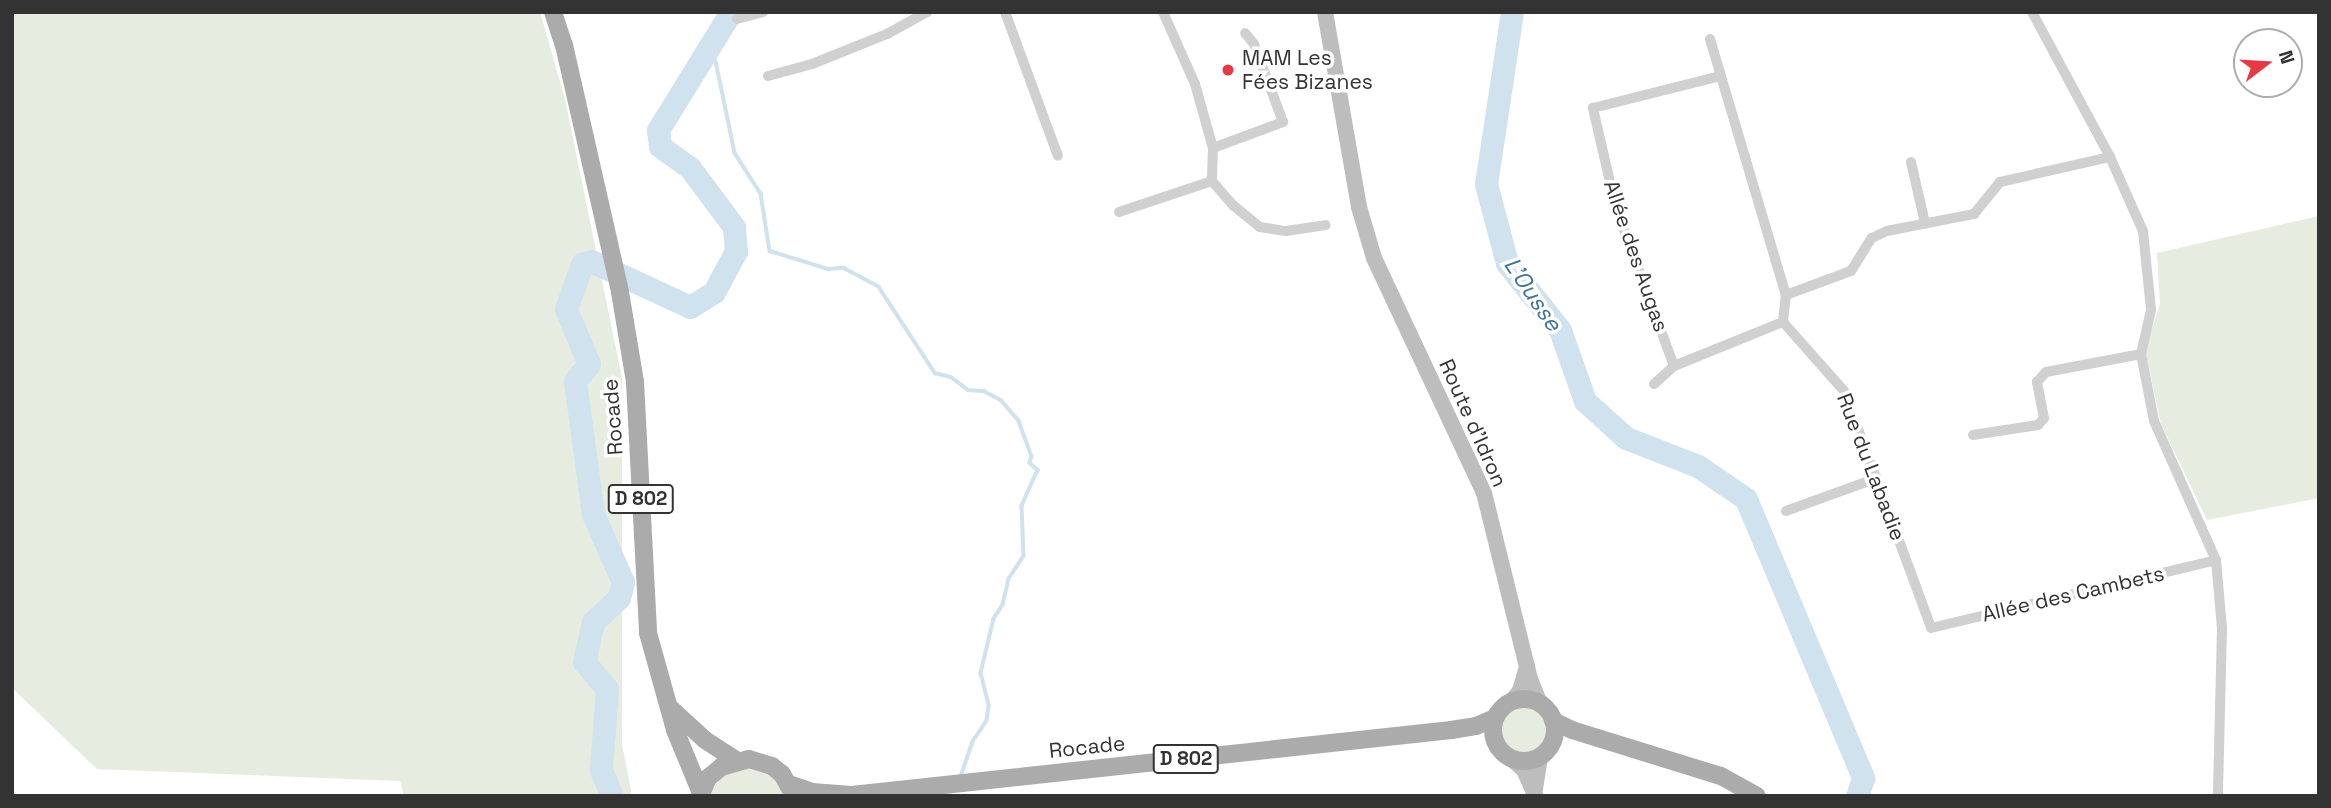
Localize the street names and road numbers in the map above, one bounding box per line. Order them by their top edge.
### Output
street label: Allée des Augas [1598,177,1674,335]
street label: Route d'Idron [1434,355,1512,491]
street label: Rocade [598,378,628,456]
street label: Rue du Labadie [1831,390,1911,544]
road number: D 802 [608,484,674,514]
street label: Allée des Cambets [1980,561,2166,627]
street label: Rocade [1048,730,1126,764]
road number: D 802 [1153,744,1219,774]

